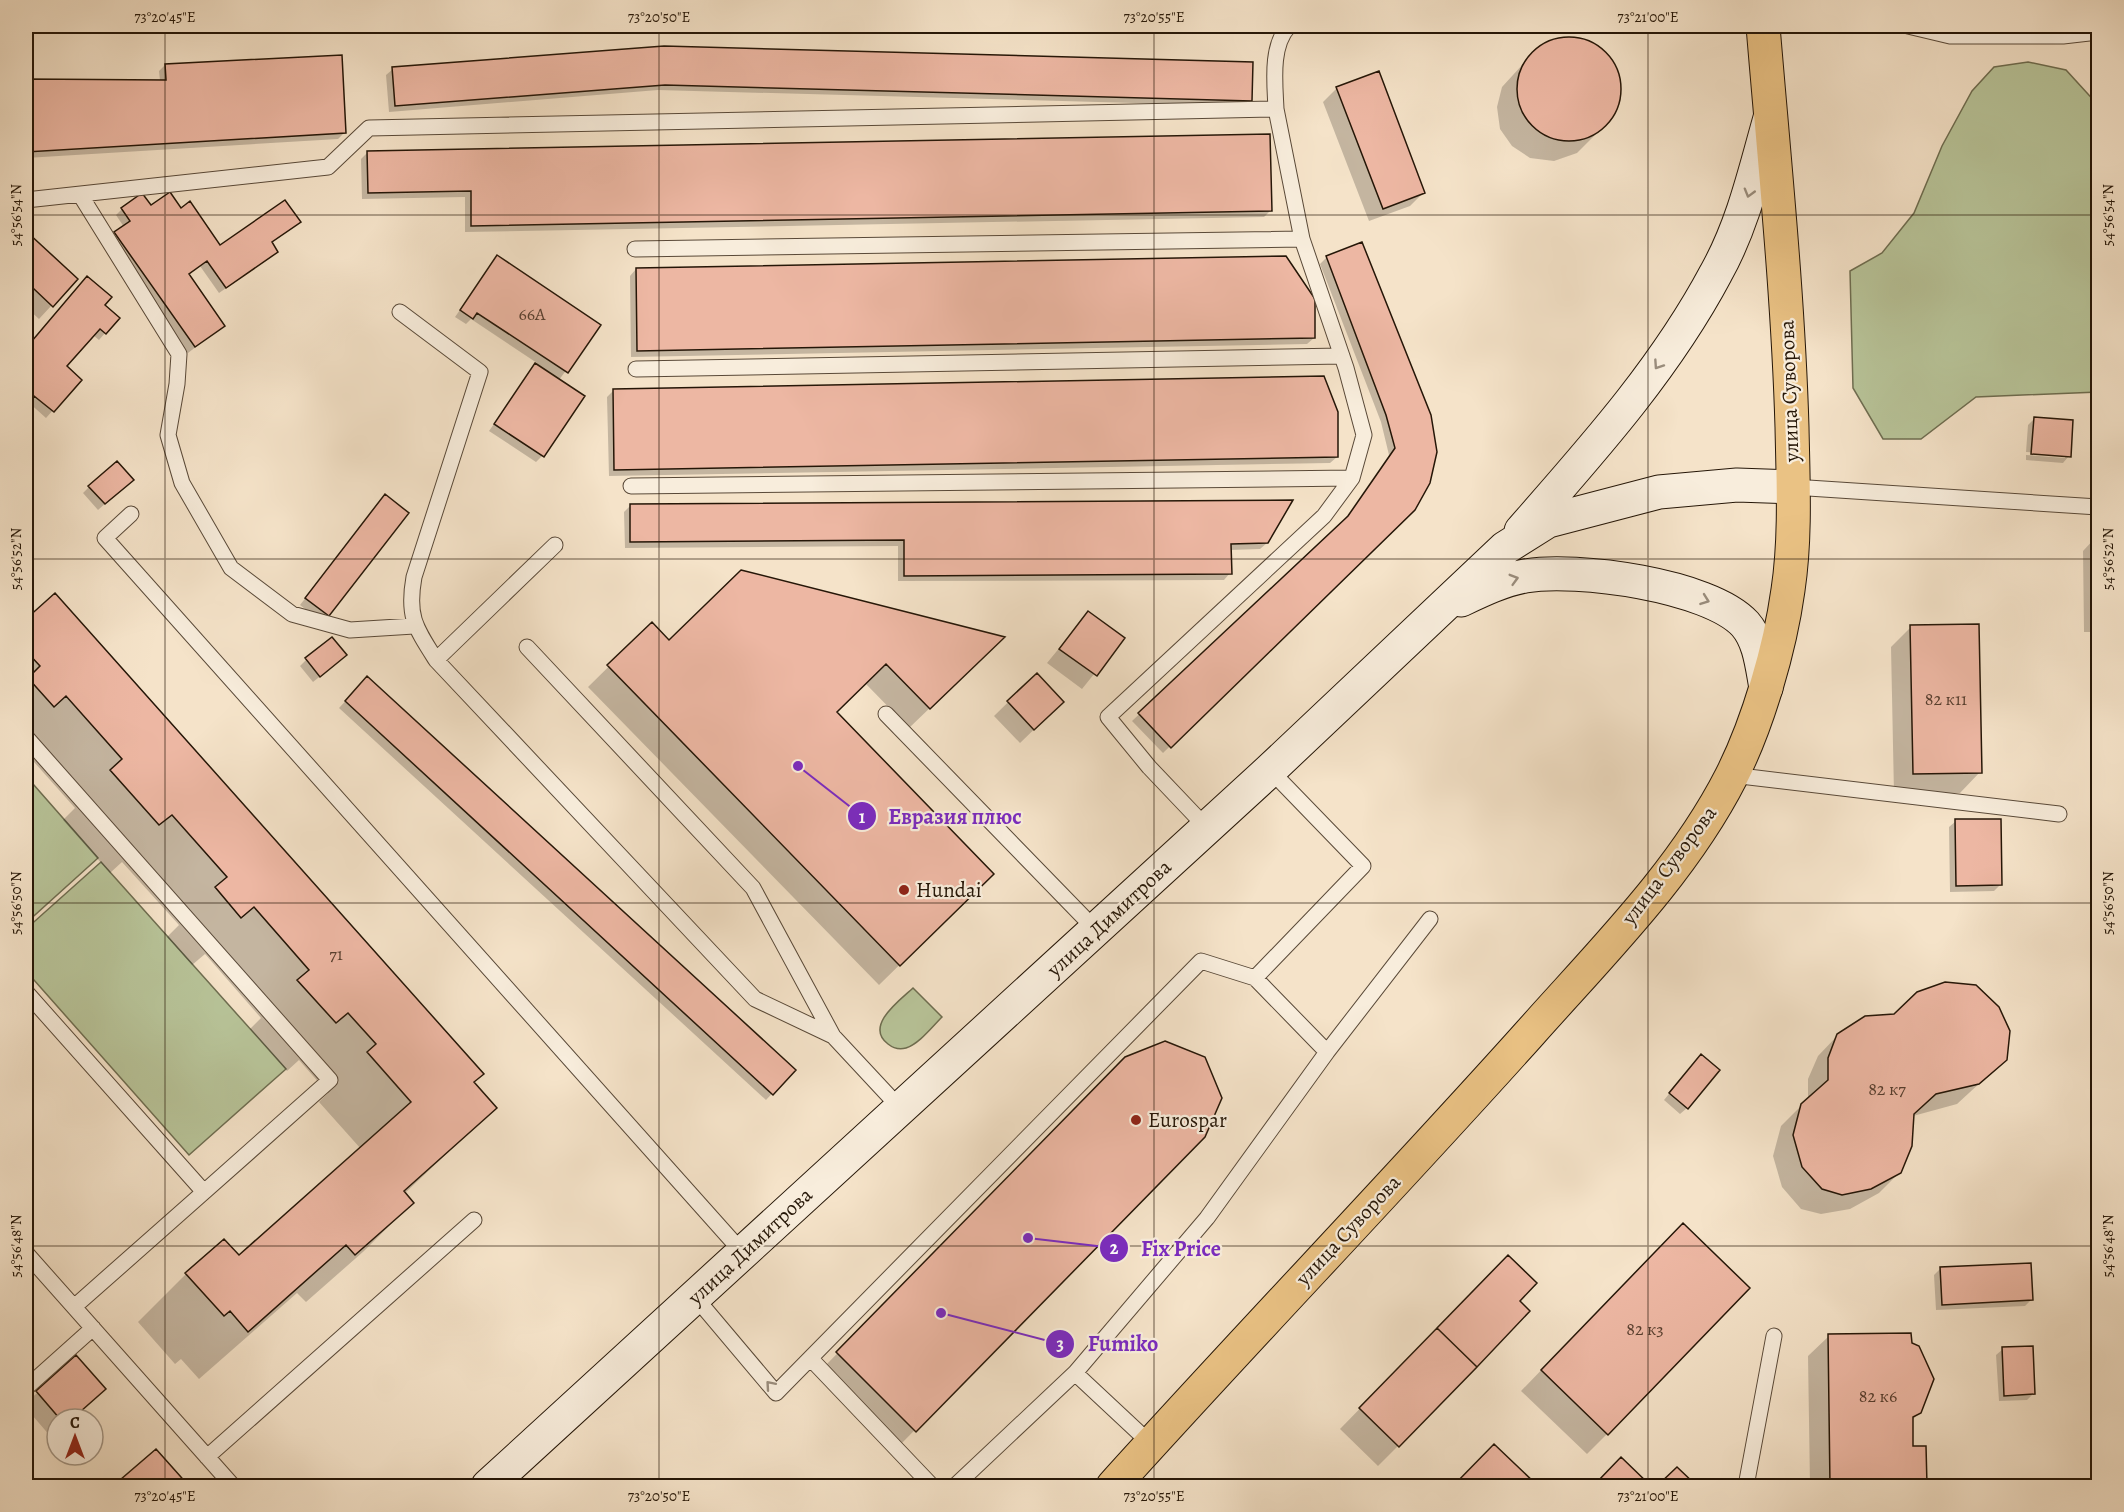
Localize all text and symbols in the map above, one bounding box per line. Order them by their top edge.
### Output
text: 73°20'45"E [134,7,196,27]
text: 73°20'50"E [628,7,690,27]
text: 73°20'55"E [1123,7,1185,27]
text: 73°21'00"E [1617,7,1679,27]
text: 54°56'54"N [6,184,26,246]
text: 54°56'54"N [2098,184,2118,246]
one-way arrow [1744,187,1756,198]
house number: 66А [518,302,546,326]
street label: улица Суворова [1773,319,1806,464]
one-way arrow [1654,358,1665,369]
text: 54°56'52"N [6,527,26,590]
text: 54°56'52"N [2098,527,2118,590]
one-way arrow [1508,574,1519,586]
one-way arrow [1699,592,1710,605]
house number: 82 к11 [1925,687,1967,711]
callout: Евразия плюс [847,796,1034,836]
street label: улица Суворова [1614,800,1723,931]
text: Евразия плюс [888,802,1022,832]
text: 1 [859,805,866,829]
street label: улица Димитрова [1040,853,1177,984]
text: 54°56'50"N [6,871,26,935]
text: 54°56'50"N [2098,871,2118,935]
place label: Hundai [916,876,982,904]
marker: Hundai [897,883,911,897]
house number: 71 [329,942,343,966]
house number: 82 к7 [1868,1077,1906,1101]
place label: Eurospar [1148,1106,1227,1134]
marker: Eurospar [1129,1113,1143,1127]
street label: улица Суворова [1289,1168,1407,1292]
street label: улица Димитрова [681,1181,818,1312]
text: 54°56'48"N [6,1214,26,1278]
text: 54°56'48"N [2098,1214,2118,1278]
callout: Fix Price [1099,1228,1232,1268]
text: Fix Price [1141,1234,1221,1264]
text: 2 [1110,1236,1119,1260]
house number: 82 к3 [1626,1317,1664,1341]
callout: Fumiko [1045,1324,1170,1364]
text: Fumiko [1088,1329,1158,1359]
text: 3 [1056,1332,1064,1356]
one-way arrow [766,1381,777,1392]
house number: 82 к6 [1859,1384,1897,1408]
north arrow [45,1407,105,1467]
text: С [70,1412,80,1434]
text: 73°20'45"E [134,1486,196,1506]
text: 73°20'50"E [628,1486,690,1506]
text: 73°20'55"E [1123,1486,1185,1506]
text: 73°21'00"E [1617,1486,1679,1506]

